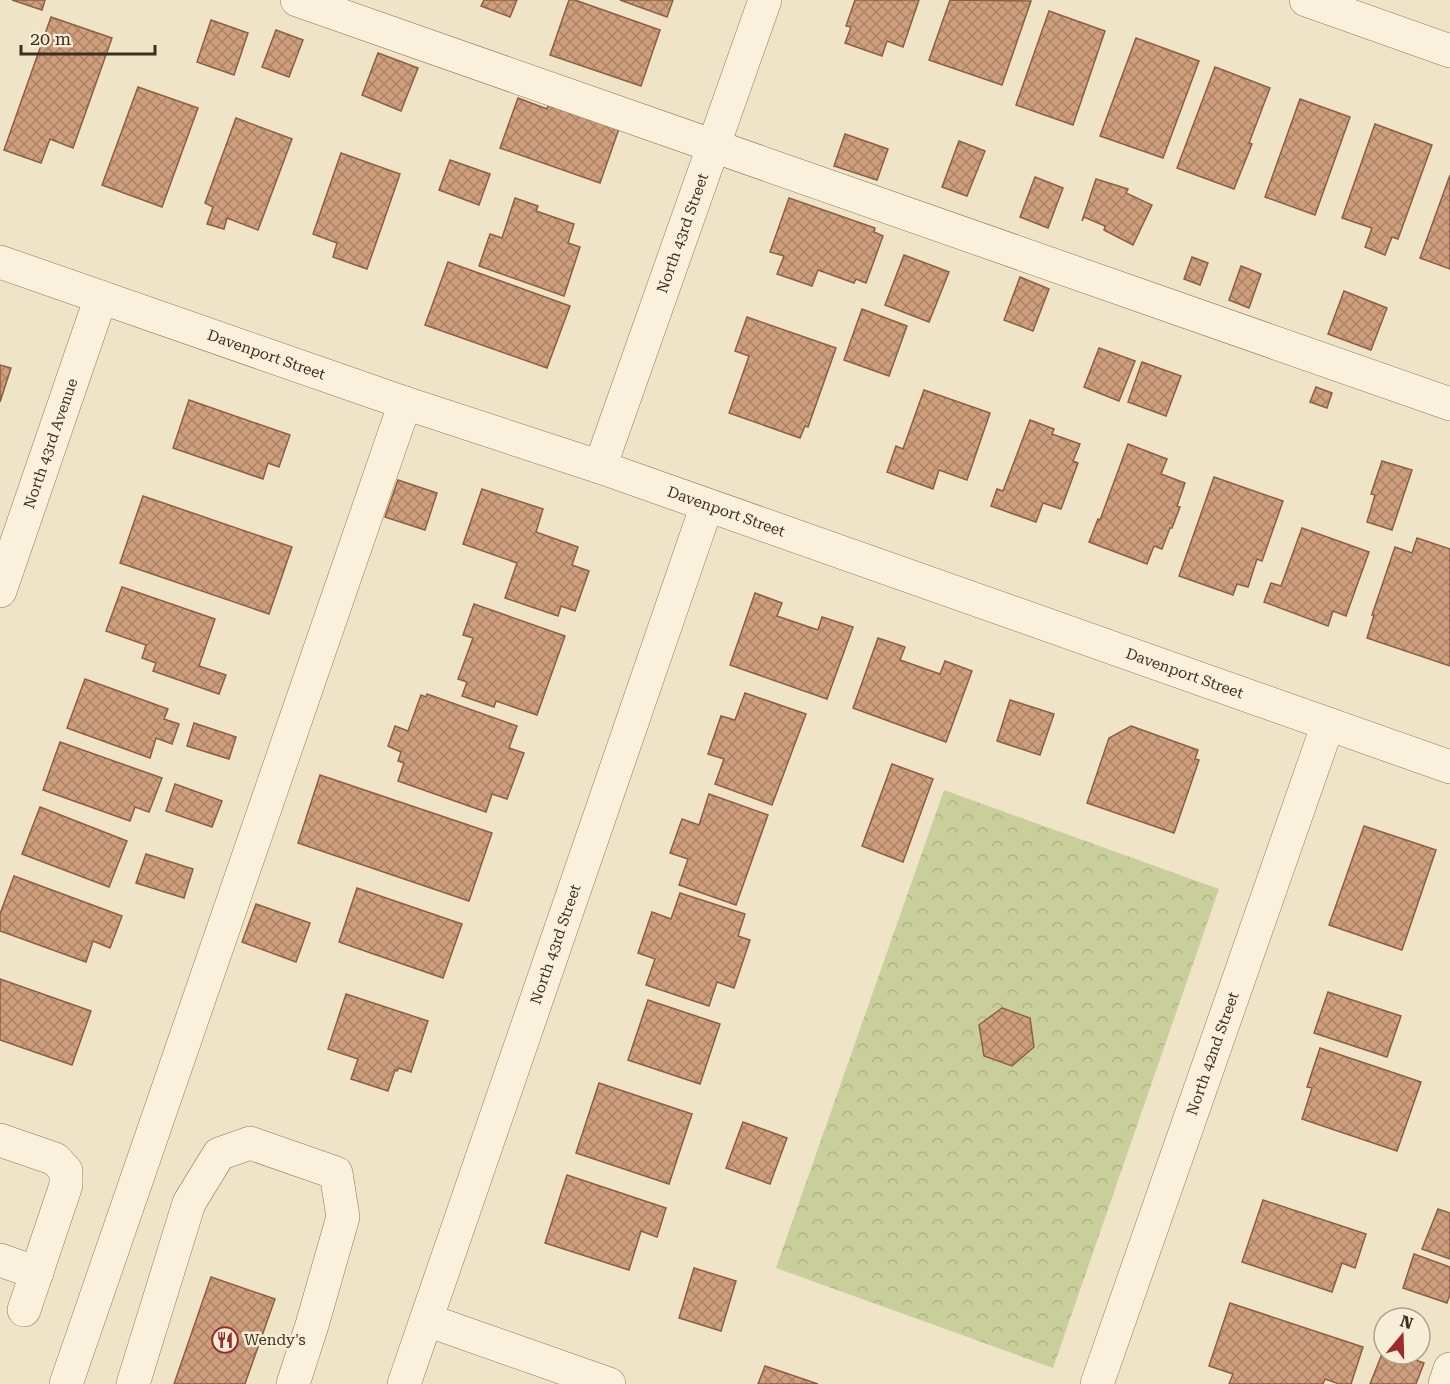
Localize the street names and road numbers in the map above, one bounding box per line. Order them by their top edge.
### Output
street label: North 43rd Street [653,170,712,296]
street label: Davenport Street [205,326,328,384]
street label: North 43rd Avenue [20,376,81,511]
street label: Davenport Street [665,483,788,541]
street label: Davenport Street [1123,644,1246,703]
street label: North 43rd Street [527,882,585,1007]
street label: North 42nd Street [1183,989,1243,1118]

